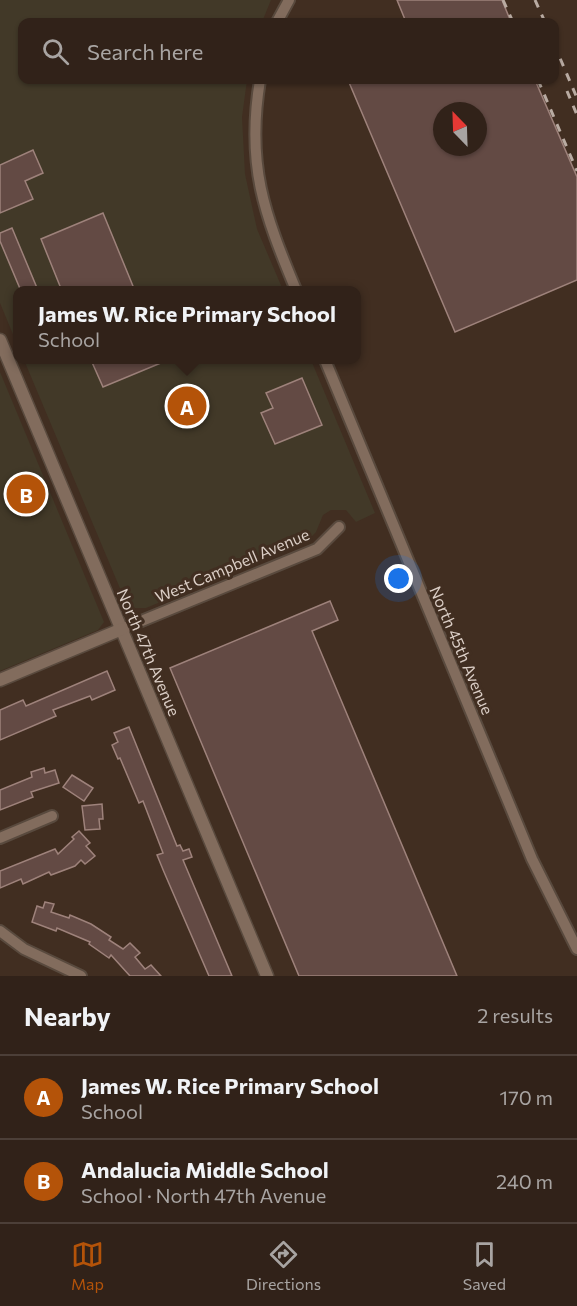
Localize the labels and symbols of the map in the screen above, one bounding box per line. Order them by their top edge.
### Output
north arrow [433,102,487,156]
pin: A [168,384,207,428]
pin: B [6,472,46,516]
street label: West Campbell Avenue [152,524,312,606]
your location [384,564,413,593]
street label: North 45th Avenue [426,583,498,717]
street label: North 47th Avenue [114,585,184,719]

